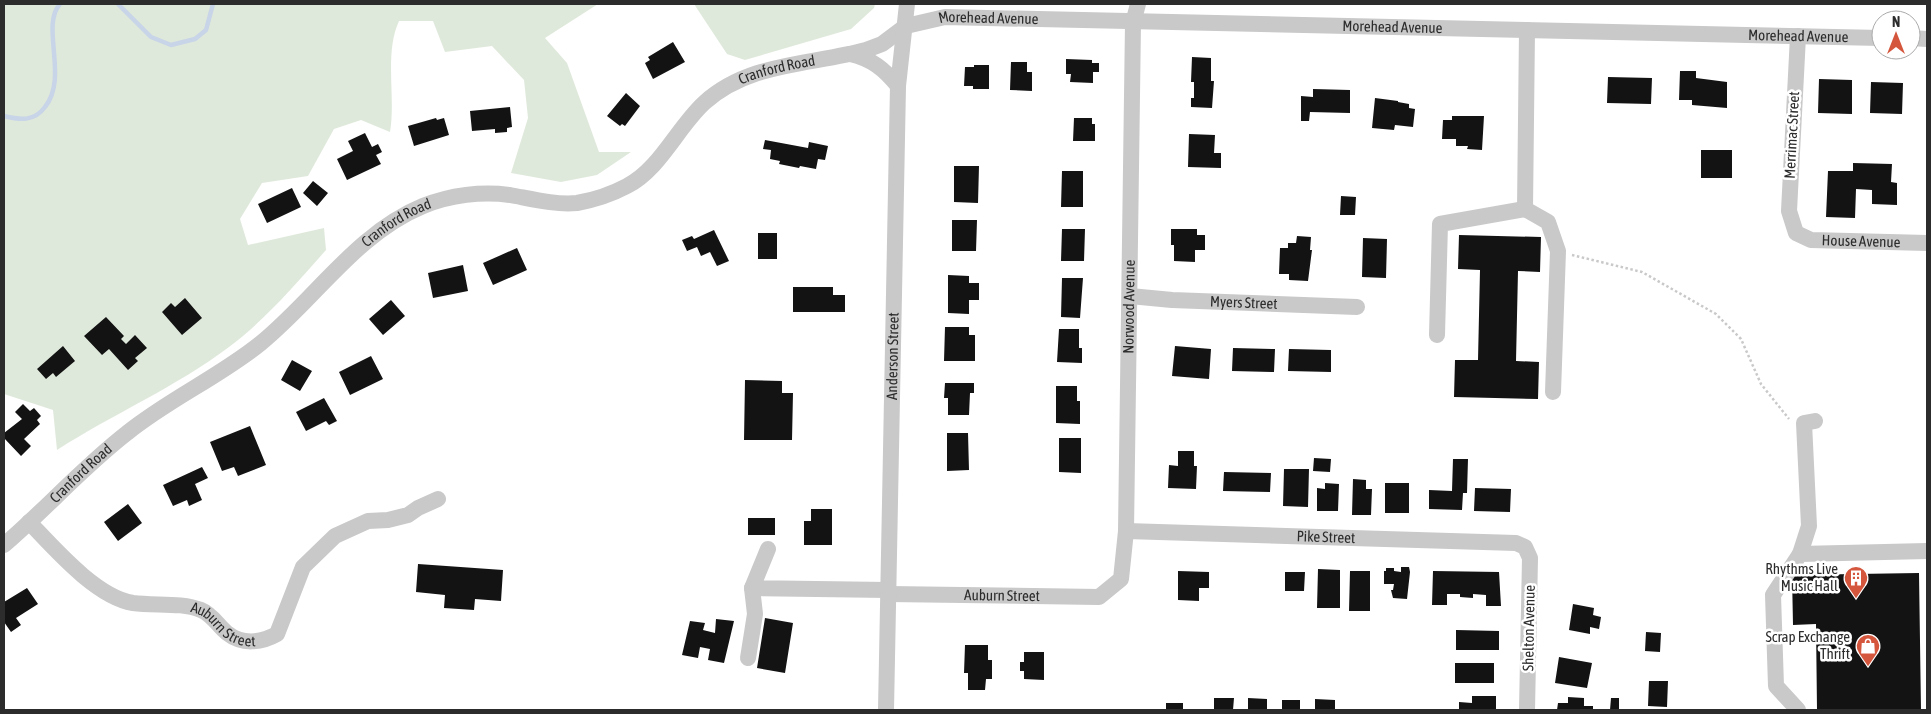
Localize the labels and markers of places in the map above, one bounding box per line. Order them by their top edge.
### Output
place label: Rhythms Live Music Hall [1765,560,1838,594]
building icon: Rhythms Live Music Hall [1843,565,1869,599]
place label: Scrap Exchange Thrift [1766,628,1850,662]
shop icon: Scrap Exchange Thrift [1855,633,1881,667]

